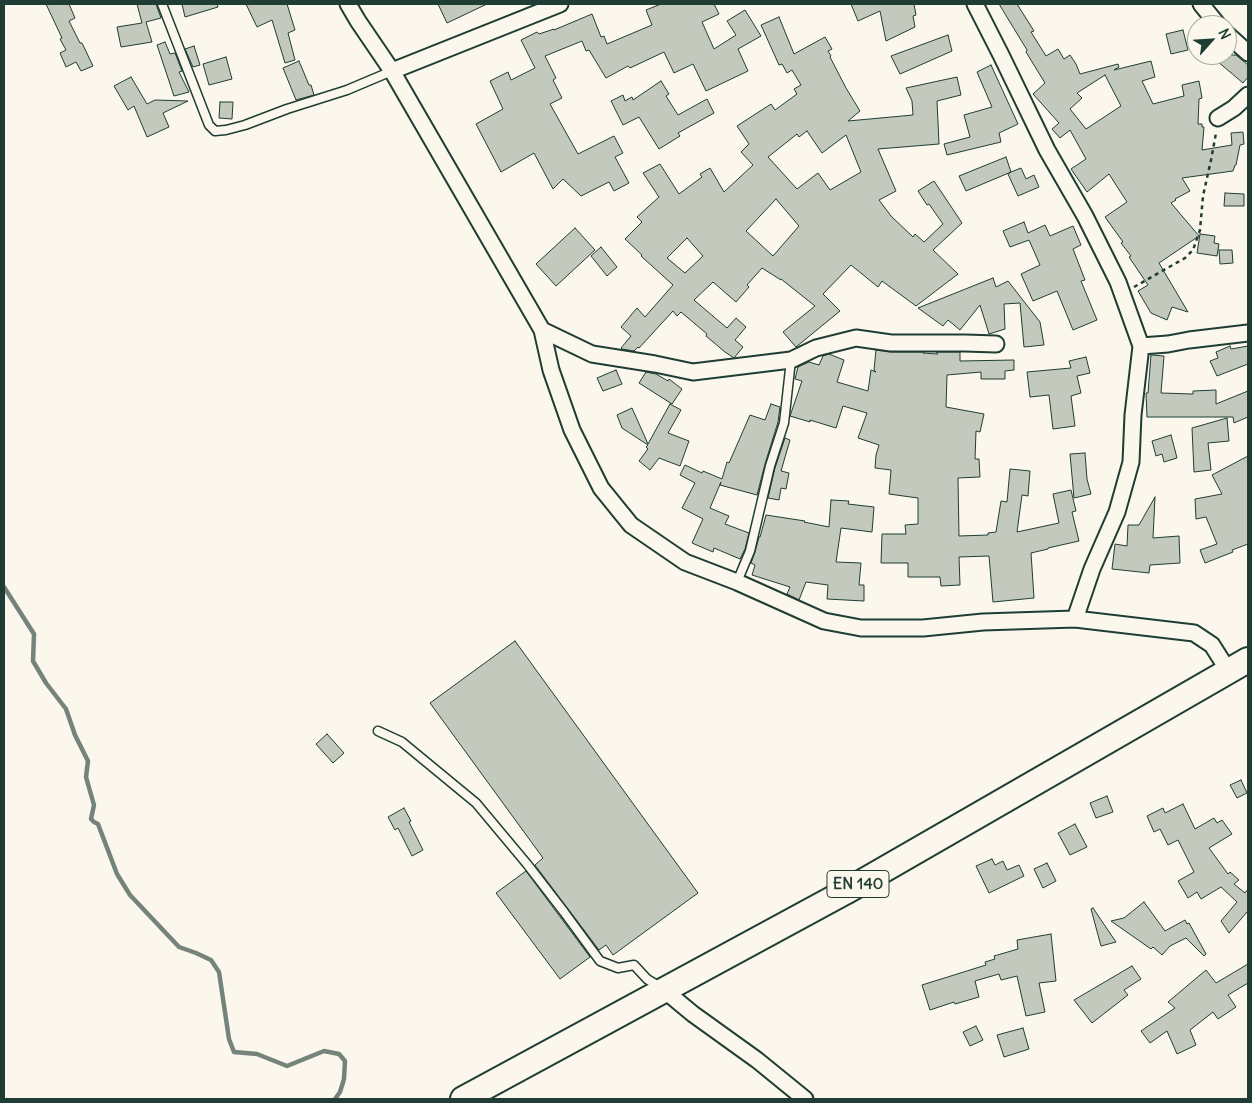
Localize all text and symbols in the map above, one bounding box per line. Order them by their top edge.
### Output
north arrow [1187,15,1237,65]
text: N [1214,26,1235,42]
road number: EN 140 [827,871,889,898]

